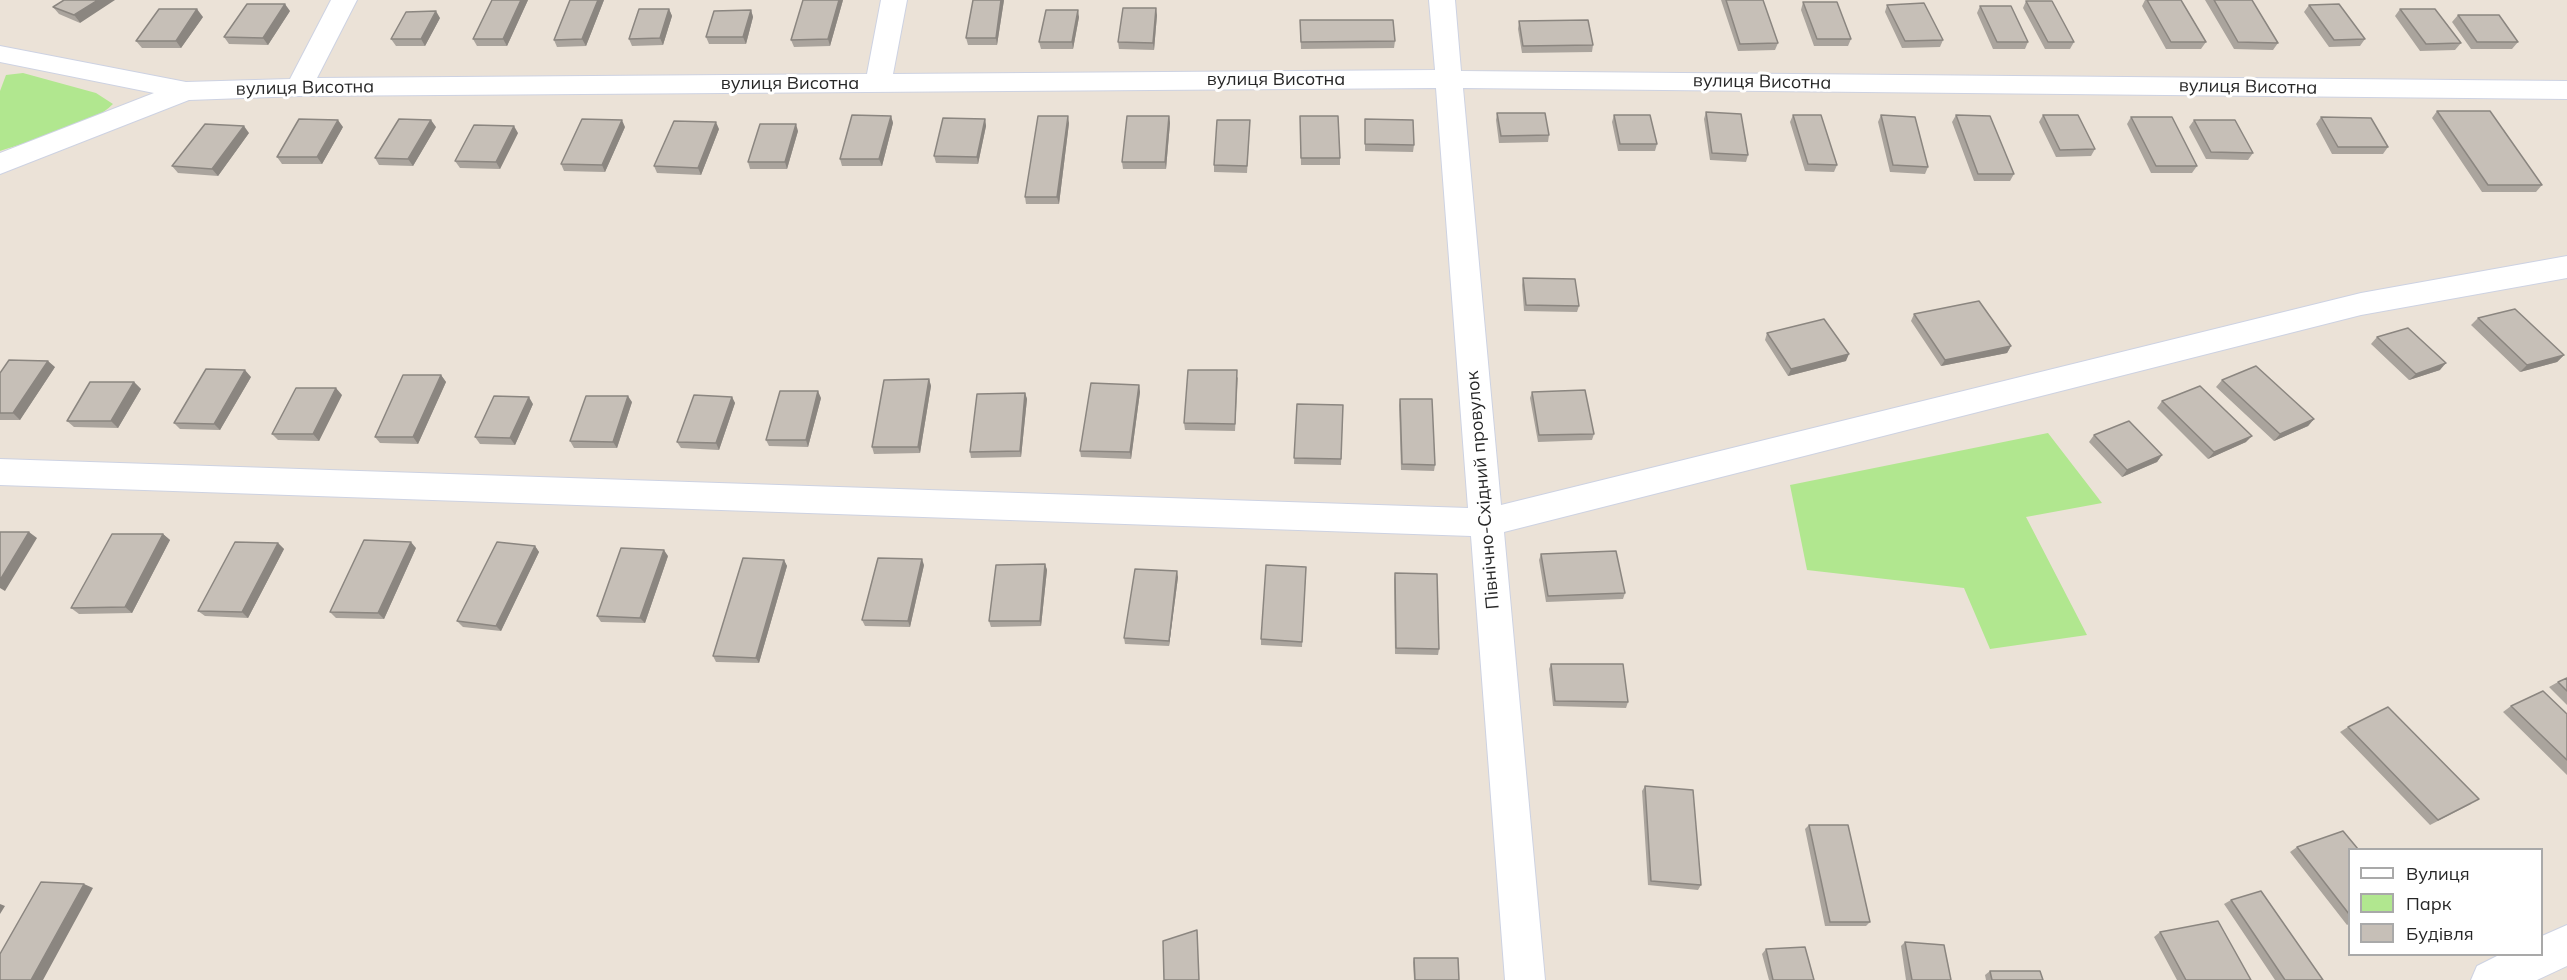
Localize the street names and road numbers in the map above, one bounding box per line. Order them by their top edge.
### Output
street label: вулиця Висотна [1207,69,1345,91]
street label: вулиця Висотна [1693,70,1831,94]
street label: вулиця Висотна [721,73,859,95]
street label: вулиця Висотна [2179,75,2317,99]
street label: вулиця Висотна [236,76,374,100]
street label: Північно-Східний провулок [1462,370,1504,610]

